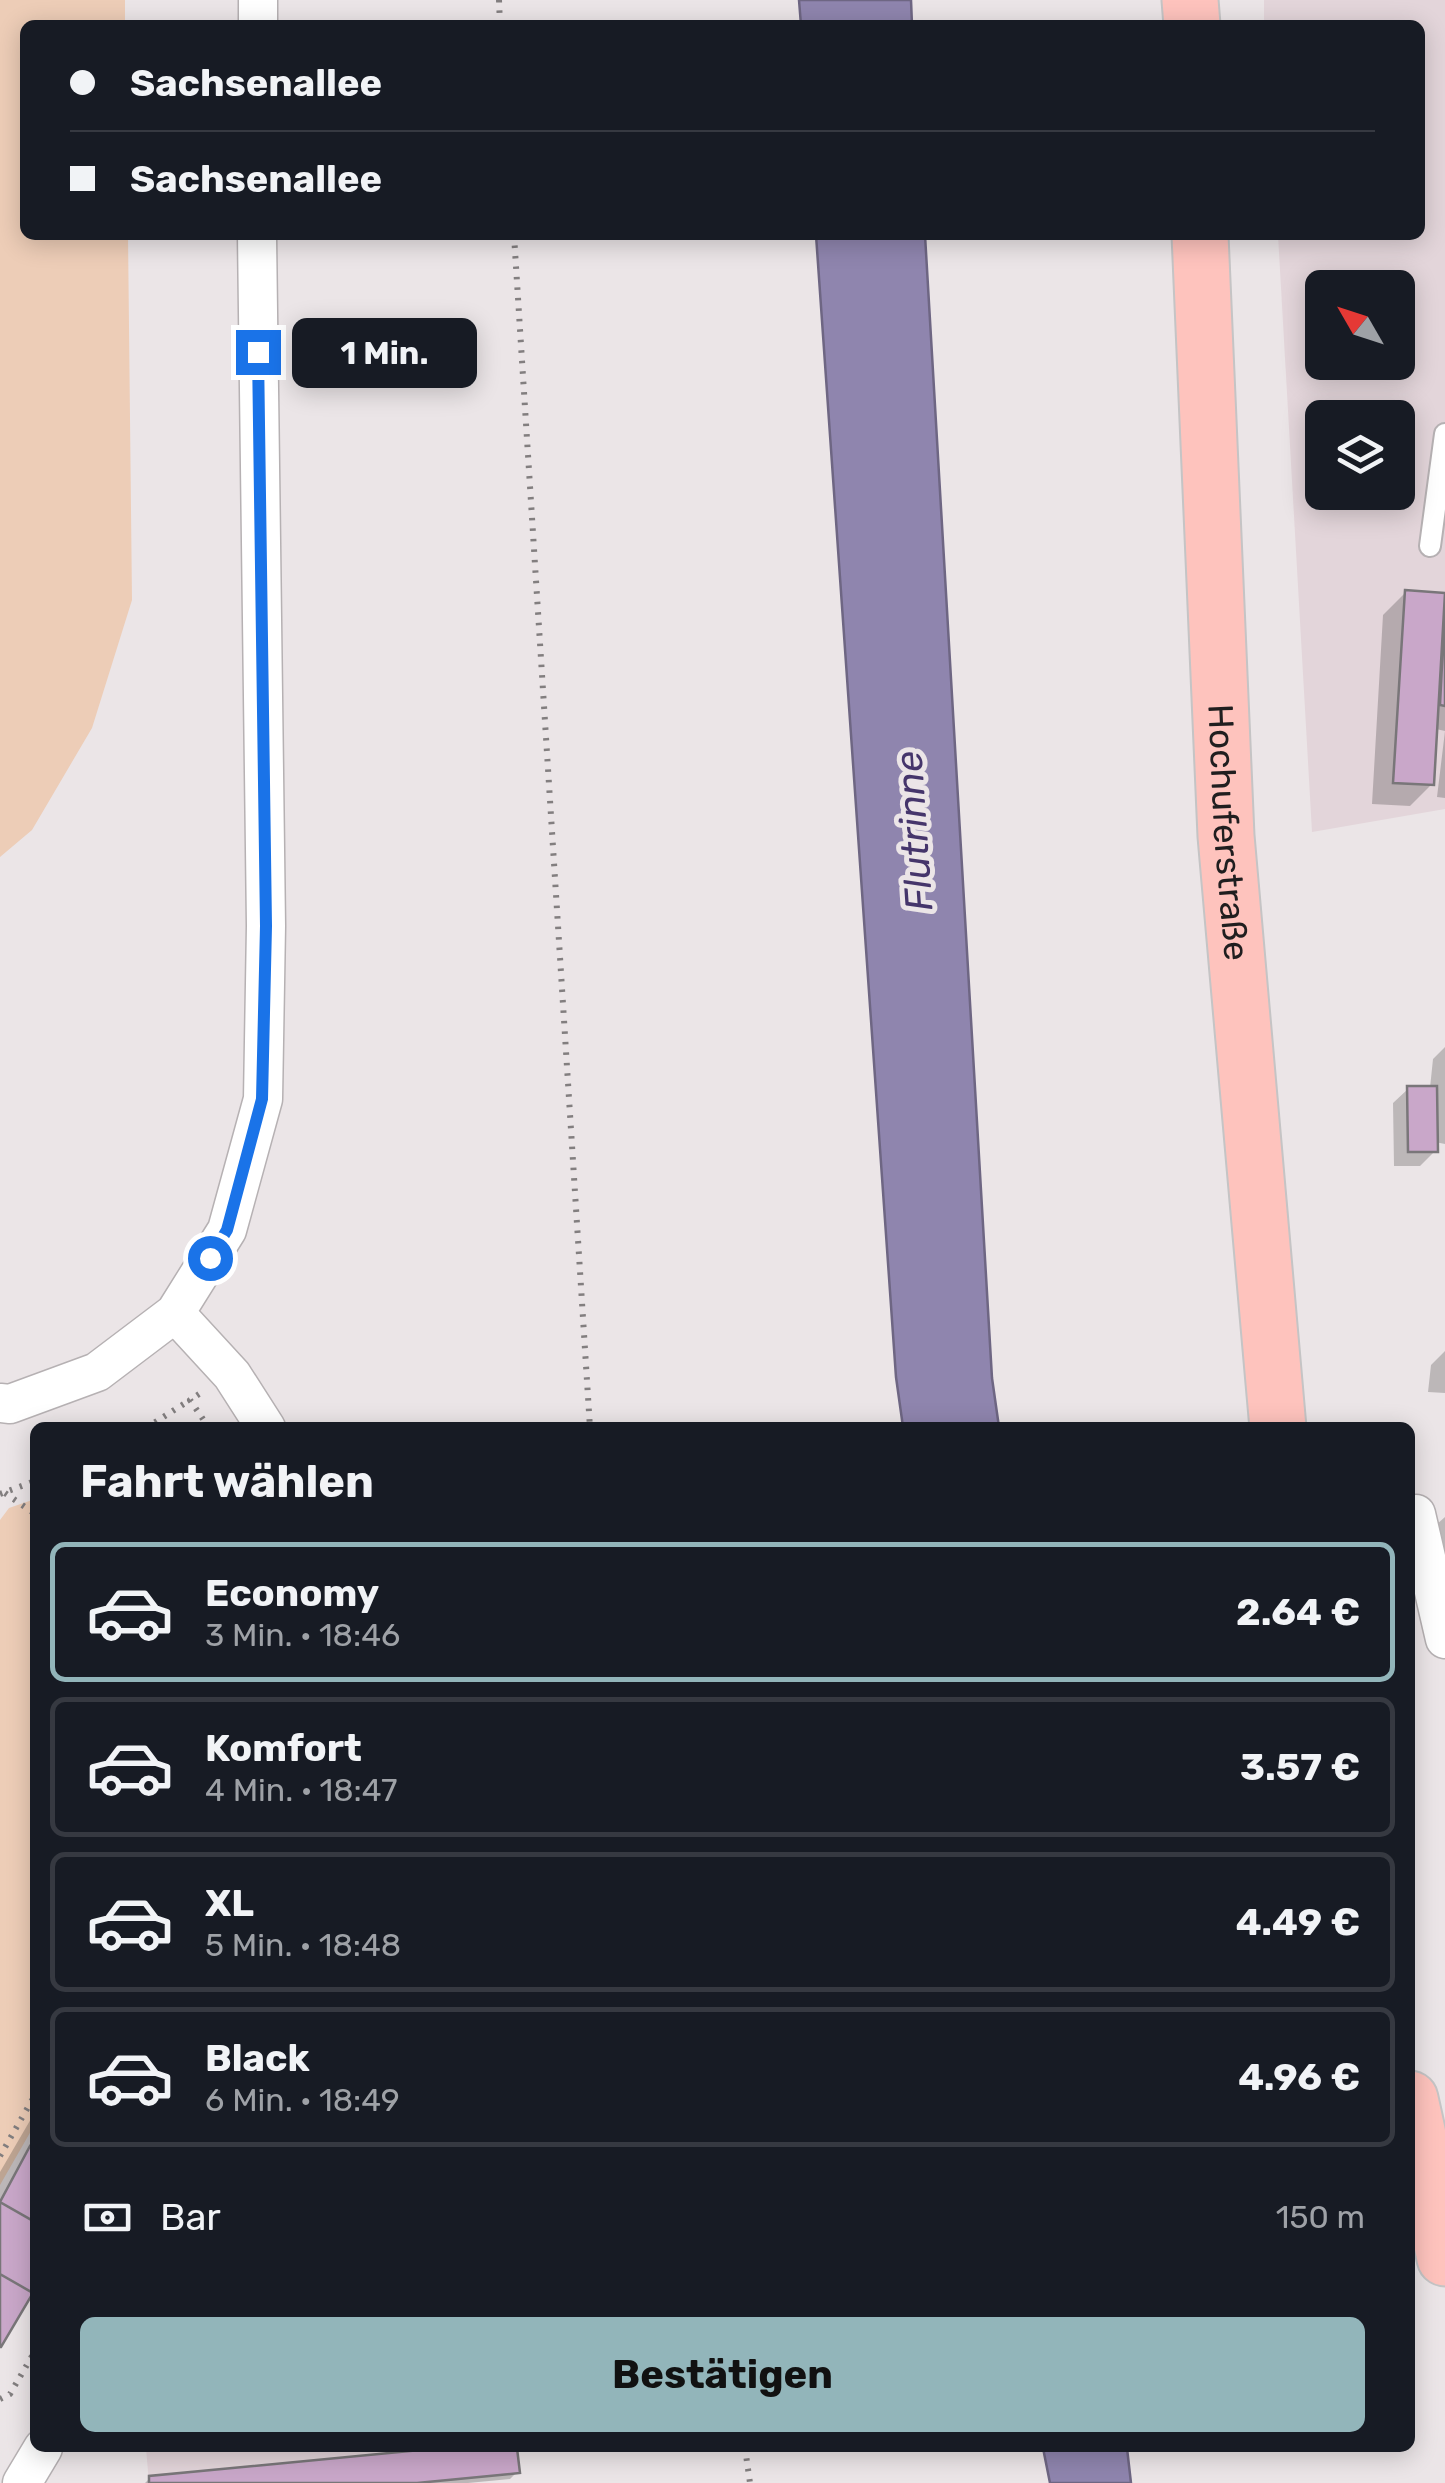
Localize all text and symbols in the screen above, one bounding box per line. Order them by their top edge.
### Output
text: Sachsenallee [130,60,382,106]
text: Sachsenallee [130,156,382,202]
north arrow [1305,270,1415,380]
map controls [1305,270,1415,510]
callout: 1 Min. [293,317,478,387]
route end [236,330,281,375]
text: 1 Min. [340,334,429,372]
button: layers [1305,400,1415,510]
street label: Hochuferstraße [1199,703,1258,962]
water label: Flutrinne [885,750,943,912]
route start [188,1236,233,1281]
text: Fahrt wählen [80,1455,374,1508]
icon: car [85,1567,175,1657]
text: Economy [205,1570,379,1616]
text: 2.64 € [1236,1589,1360,1635]
text: 3 Min. · 18:46 [205,1616,400,1654]
icon: car [85,1722,175,1812]
text: Komfort [205,1725,362,1771]
text: 3.57 € [1240,1744,1360,1790]
text: 4 Min. · 18:47 [205,1771,398,1809]
icon: car [85,1877,175,1967]
text: XL [205,1880,254,1926]
text: 4.49 € [1236,1899,1360,1945]
text: 5 Min. · 18:48 [205,1926,401,1964]
icon: car [85,2032,175,2122]
text: Black [205,2035,310,2081]
text: 4.96 € [1238,2054,1360,2100]
text: 6 Min. · 18:49 [205,2081,400,2119]
icon: cash [80,2190,135,2245]
text: Bar [160,2194,221,2240]
text: 150 m [1276,2198,1365,2236]
button: Bestätigen [80,2317,1365,2432]

